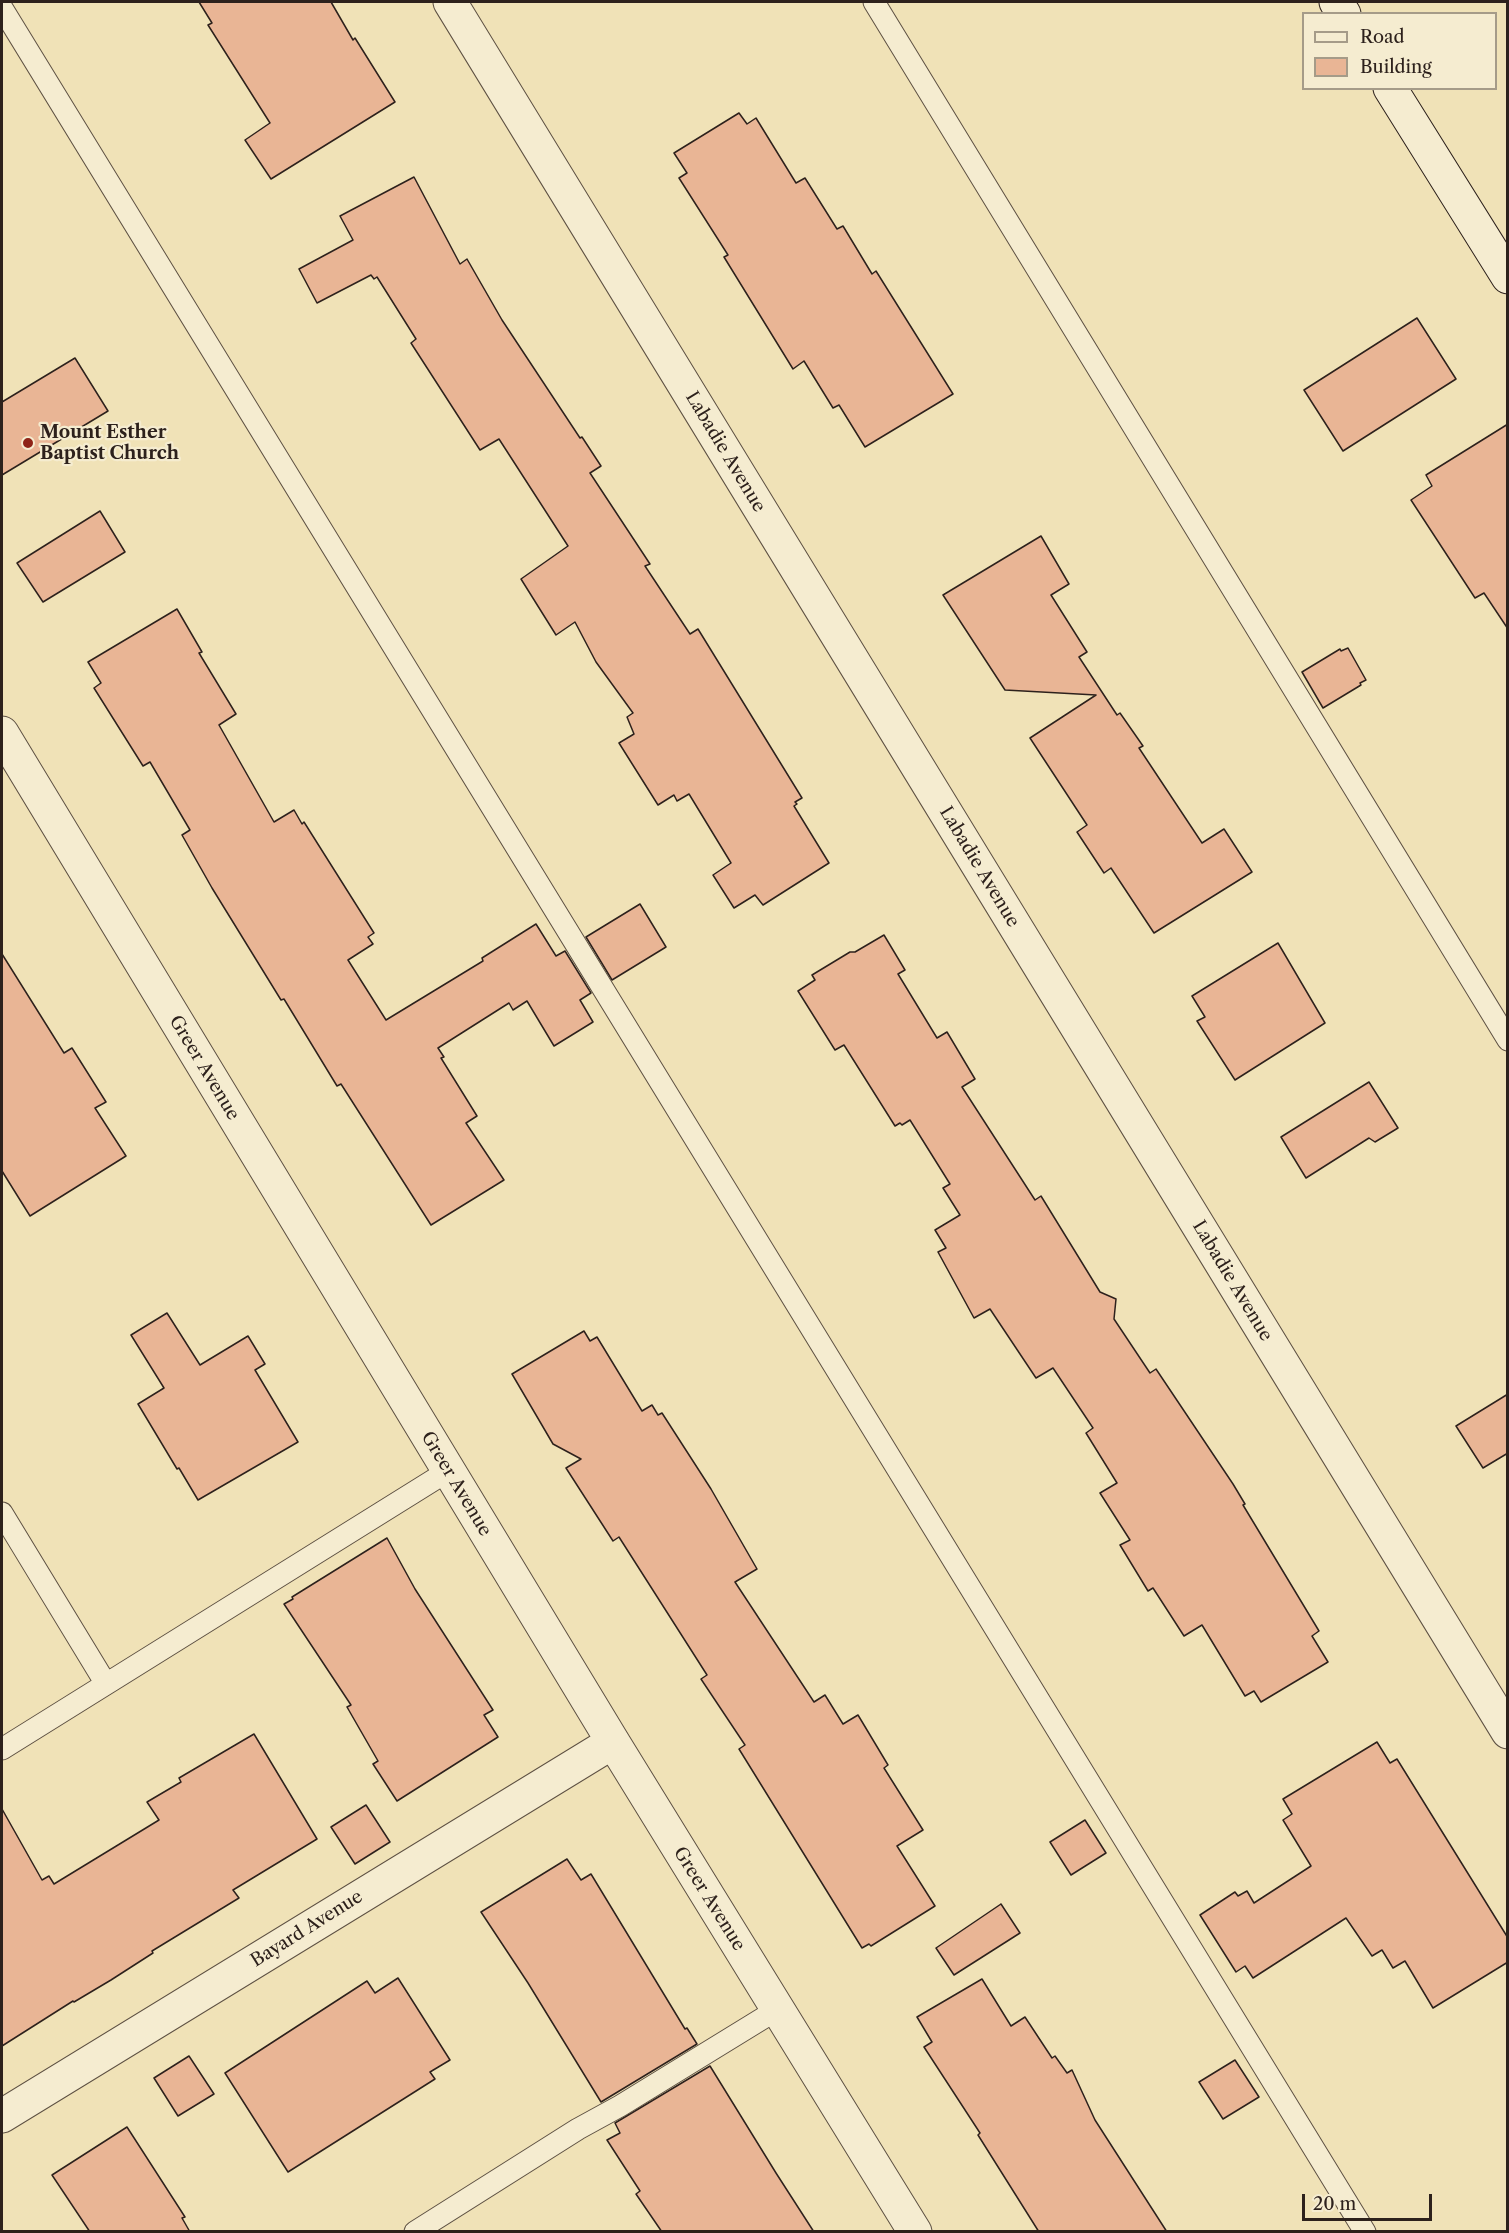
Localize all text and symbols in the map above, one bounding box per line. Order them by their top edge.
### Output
legend [1302,12,1497,90]
text: Road [1360,26,1405,48]
text: Building [1360,56,1432,78]
street label: Labadie Avenue [680,388,770,516]
place label: Mount Esther Baptist Church [40,422,179,464]
marker: Mount Esther Baptist Church [21,436,35,450]
street label: Labadie Avenue [934,803,1024,931]
street label: Greer Avenue [164,1012,244,1124]
street label: Labadie Avenue [1187,1217,1277,1345]
street label: Greer Avenue [416,1428,496,1540]
street label: Greer Avenue [668,1843,750,1955]
street label: Bayard Avenue [247,1886,367,1972]
scale bar [1305,2182,1436,2220]
text: 20 m [1313,2193,1356,2215]

